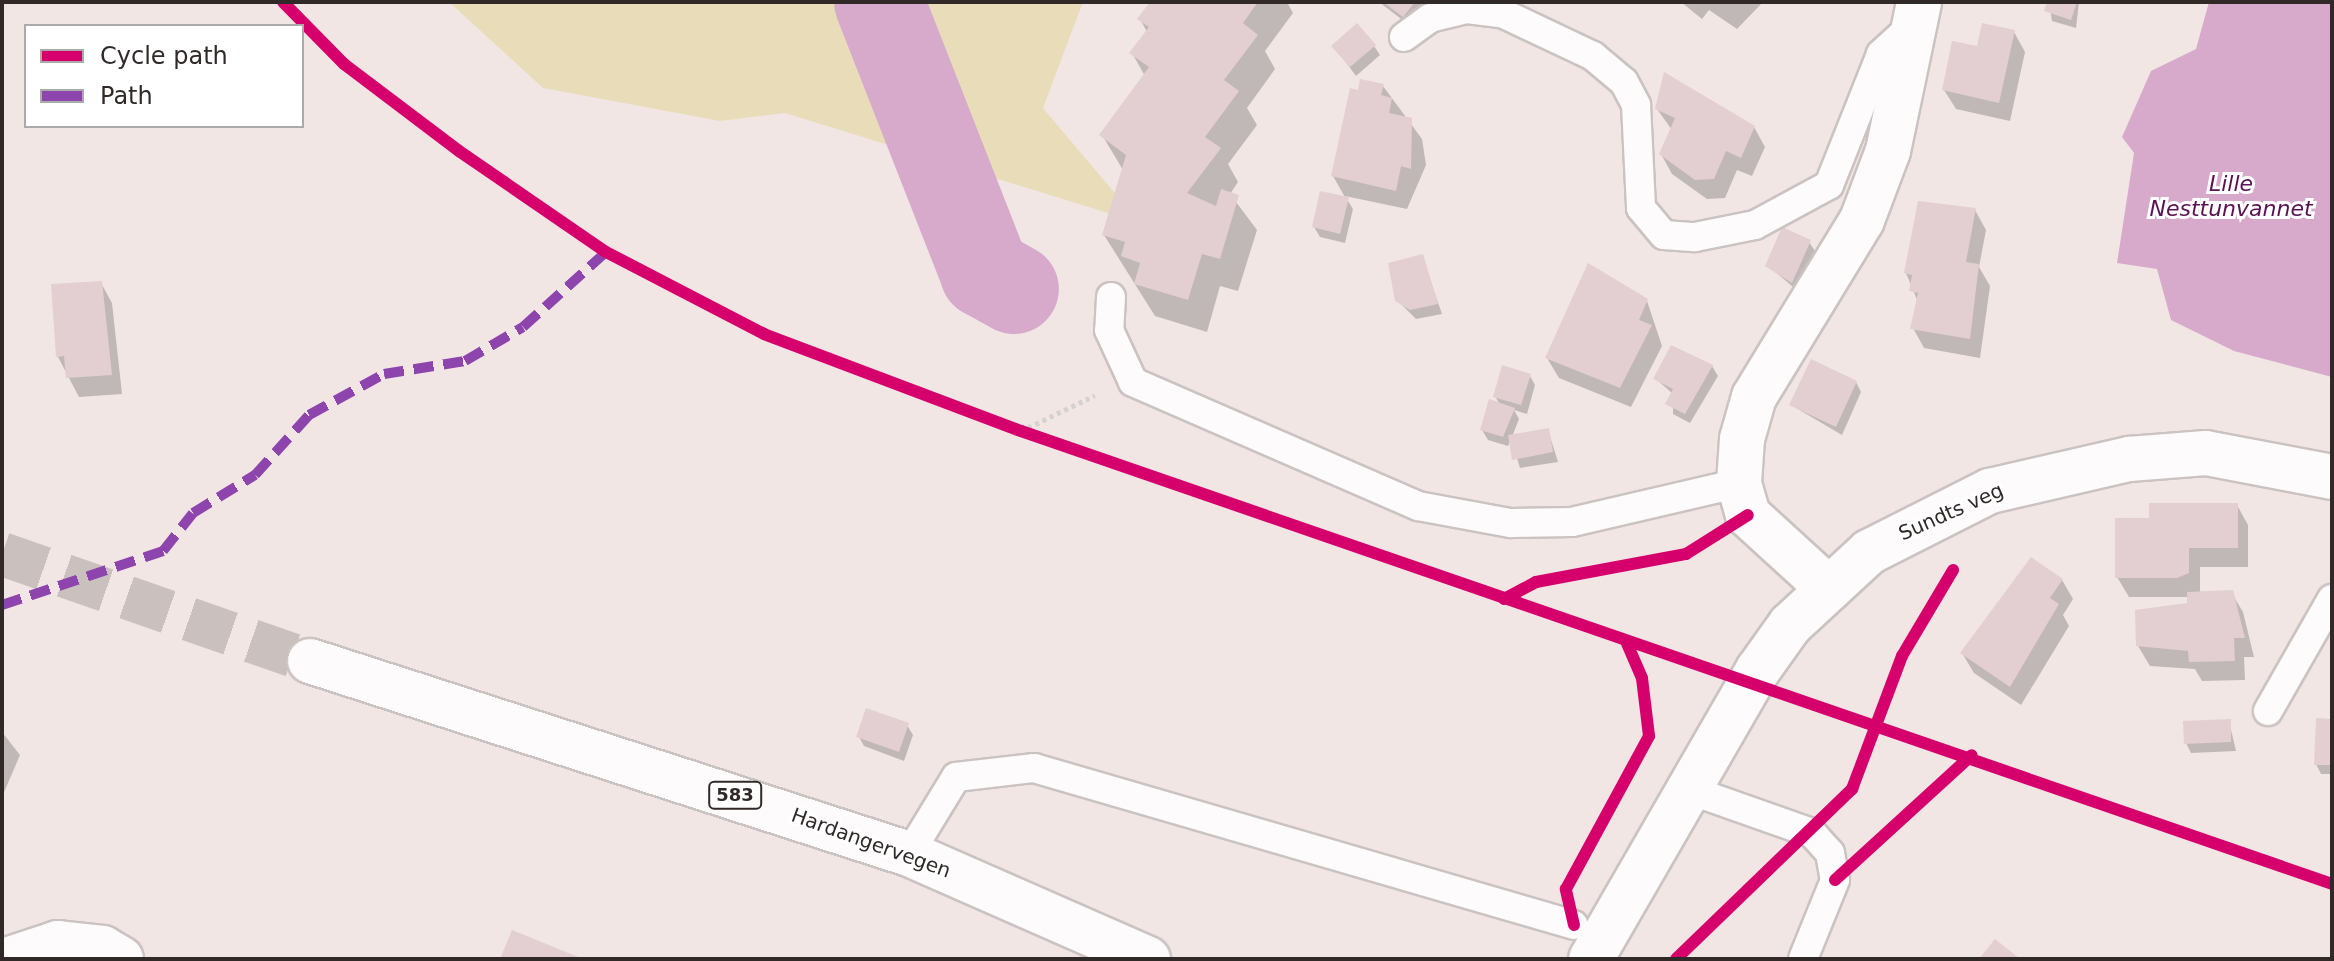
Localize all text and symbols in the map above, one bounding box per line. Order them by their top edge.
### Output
legend [24,24,304,128]
text: Cycle path [100,42,228,70]
text: Path [100,82,153,110]
water label: Lille Nesttunvannet [2149,170,2313,222]
street label: Sundts veg [1895,478,2007,546]
road number: 583 [707,781,763,809]
street label: Hardangervegen [788,803,954,883]

